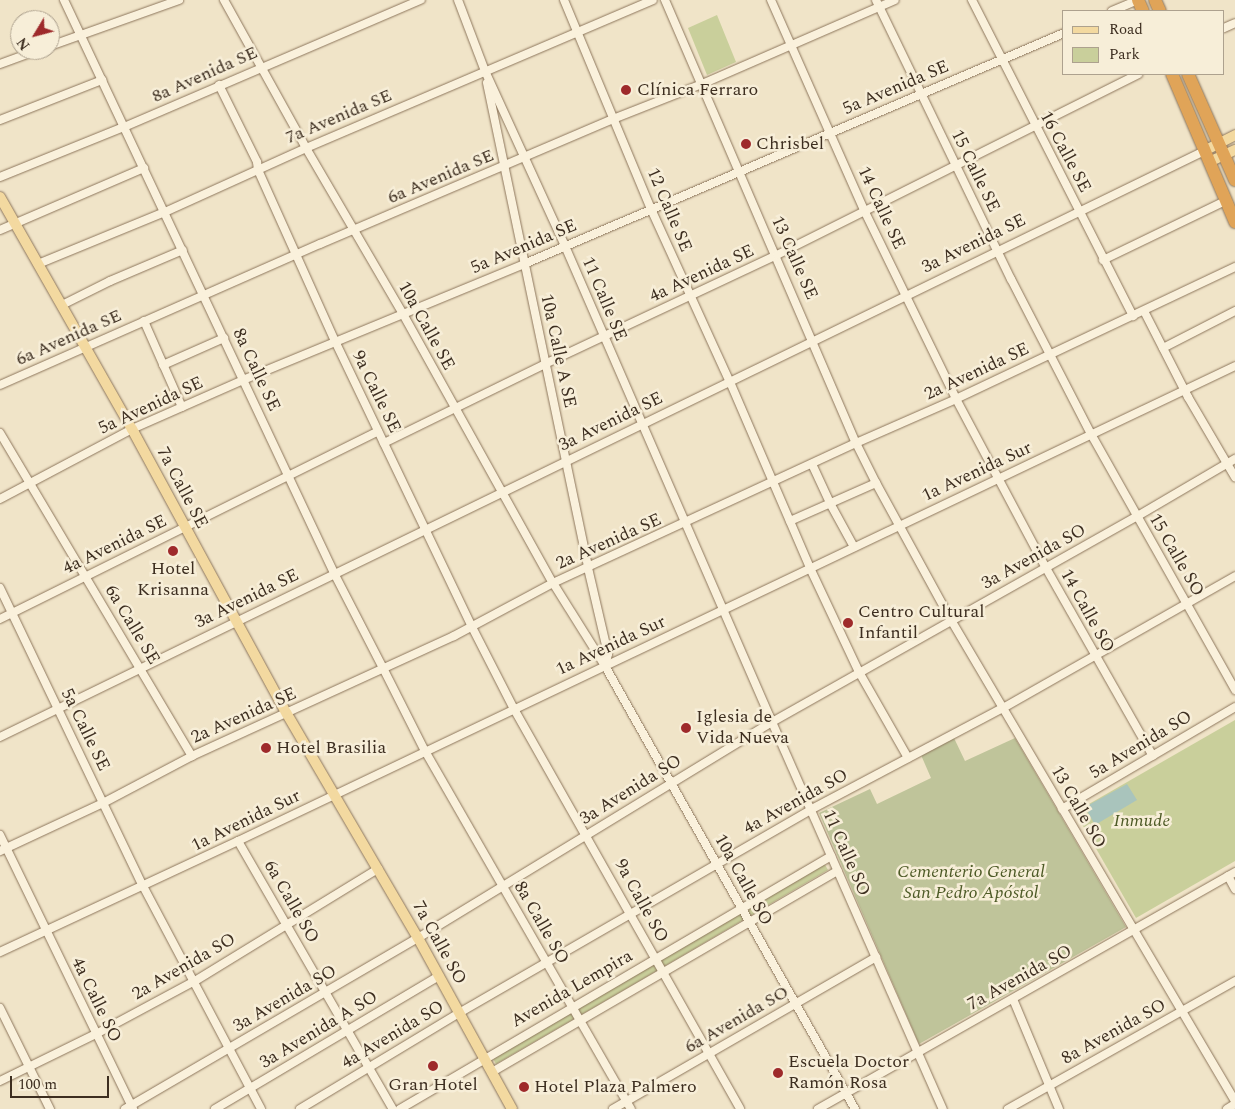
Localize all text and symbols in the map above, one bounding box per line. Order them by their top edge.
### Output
north arrow [10,10,60,60]
legend [1062,10,1225,75]
text: Road [1109,18,1143,41]
text: N [12,33,35,55]
street label: 8a Avenida SE [149,42,261,108]
text: Park [1109,43,1140,66]
street label: 5a Avenida SE [840,56,952,120]
place label: Clínica Ferraro [637,79,758,101]
marker: Clínica Ferraro [619,83,633,97]
street label: 7a Avenida SE [283,85,395,149]
street label: 16 Calle SE [1034,107,1096,197]
street label: 15 Calle SE [946,126,1004,216]
place label: Chrisbel [756,133,824,155]
marker: Chrisbel [740,138,752,150]
street label: 6a Avenida SE [385,145,497,209]
street label: 14 Calle SE [852,163,910,253]
street label: 12 Calle SE [642,165,696,255]
street label: 3a Avenida SE [918,210,1030,278]
street label: 13 Calle SE [766,213,822,303]
street label: 5a Avenida SE [468,215,580,279]
street label: 4a Avenida SE [646,240,758,308]
street label: 11 Calle SE [577,254,631,344]
street label: 10a Calle SE [393,278,459,374]
street label: 10a Calle A SE [535,292,581,410]
street label: 6a Avenida SE [13,305,125,371]
street label: 8a Calle SE [227,325,285,415]
street label: 2a Avenida SE [921,338,1033,406]
street label: 9a Calle SE [347,347,405,437]
street label: 5a Avenida SE [95,372,207,440]
street label: 3a Avenida SE [555,388,667,456]
street label: 1a Avenida Sur [919,437,1035,507]
street label: 7a Calle SE [152,444,212,532]
street label: 2a Avenida SE [553,509,665,575]
street label: 15 Calle SO [1144,510,1208,600]
street label: 4a Avenida SE [59,511,171,579]
street label: 3a Avenida SO [978,519,1090,595]
marker: Hotel Krisanna [167,545,179,557]
place label: Hotel Krisanna [137,559,209,602]
street label: 3a Avenida SE [191,565,303,633]
street label: 14 Calle SO [1055,565,1119,657]
street label: 6a Calle SE [100,581,164,669]
place label: Centro Cultural Infantil [858,602,984,644]
street label: 1a Avenida Sur [553,611,669,681]
marker: Centro Cultural Infantil [842,617,854,629]
street label: 2a Avenida SE [188,683,300,749]
street label: 5a Calle SE [56,685,114,775]
street label: 5a Avenida SO [1086,706,1196,784]
place label: Iglesia de Vida Nueva [696,707,789,750]
marker: Iglesia de Vida Nueva [680,722,692,734]
place label: Hotel Brasilia [276,737,386,759]
marker: Hotel Brasilia [260,742,272,754]
street label: 3a Avenida SO [576,750,686,830]
street label: 13 Calle SO [1046,762,1110,852]
street label: 4a Avenida SO [740,764,852,840]
street label: 1a Avenida Sur [188,785,304,857]
street label: 11 Calle SO [817,807,875,899]
park label: Inmude [1114,810,1170,832]
street label: 10a Calle SO [709,831,777,929]
street label: 9a Calle SO [609,856,673,946]
street label: 6a Calle SO [259,857,323,947]
park label: Cementerio General San Pedro Apóstol [897,862,1045,904]
street label: 8a Calle SO [509,878,573,968]
street label: 7a Calle SO [407,898,471,988]
street label: 2a Avenida SO [128,929,240,1005]
street label: 7a Avenida SO [964,940,1076,1016]
street label: Avenida Lempira [507,945,637,1033]
street label: 4a Calle SO [66,954,126,1046]
street label: 3a Avenida SO [229,961,341,1037]
street label: 6a Avenida SO [681,982,793,1058]
street label: 3a Avenida A SO [256,986,382,1074]
street label: 8a Avenida SO [1058,994,1170,1070]
street label: 4a Avenida SO [338,996,448,1074]
place label: Escuela Doctor Ramón Rosa [788,1052,909,1094]
marker: Gran Hotel [427,1060,439,1072]
scale bar [12,1066,111,1098]
marker: Escuela Doctor Ramón Rosa [772,1067,784,1079]
text: 100 m [18,1073,57,1096]
place label: Gran Hotel [388,1074,478,1096]
place label: Hotel Plaza Palmero [534,1076,697,1098]
marker: Hotel Plaza Palmero [518,1081,530,1093]

